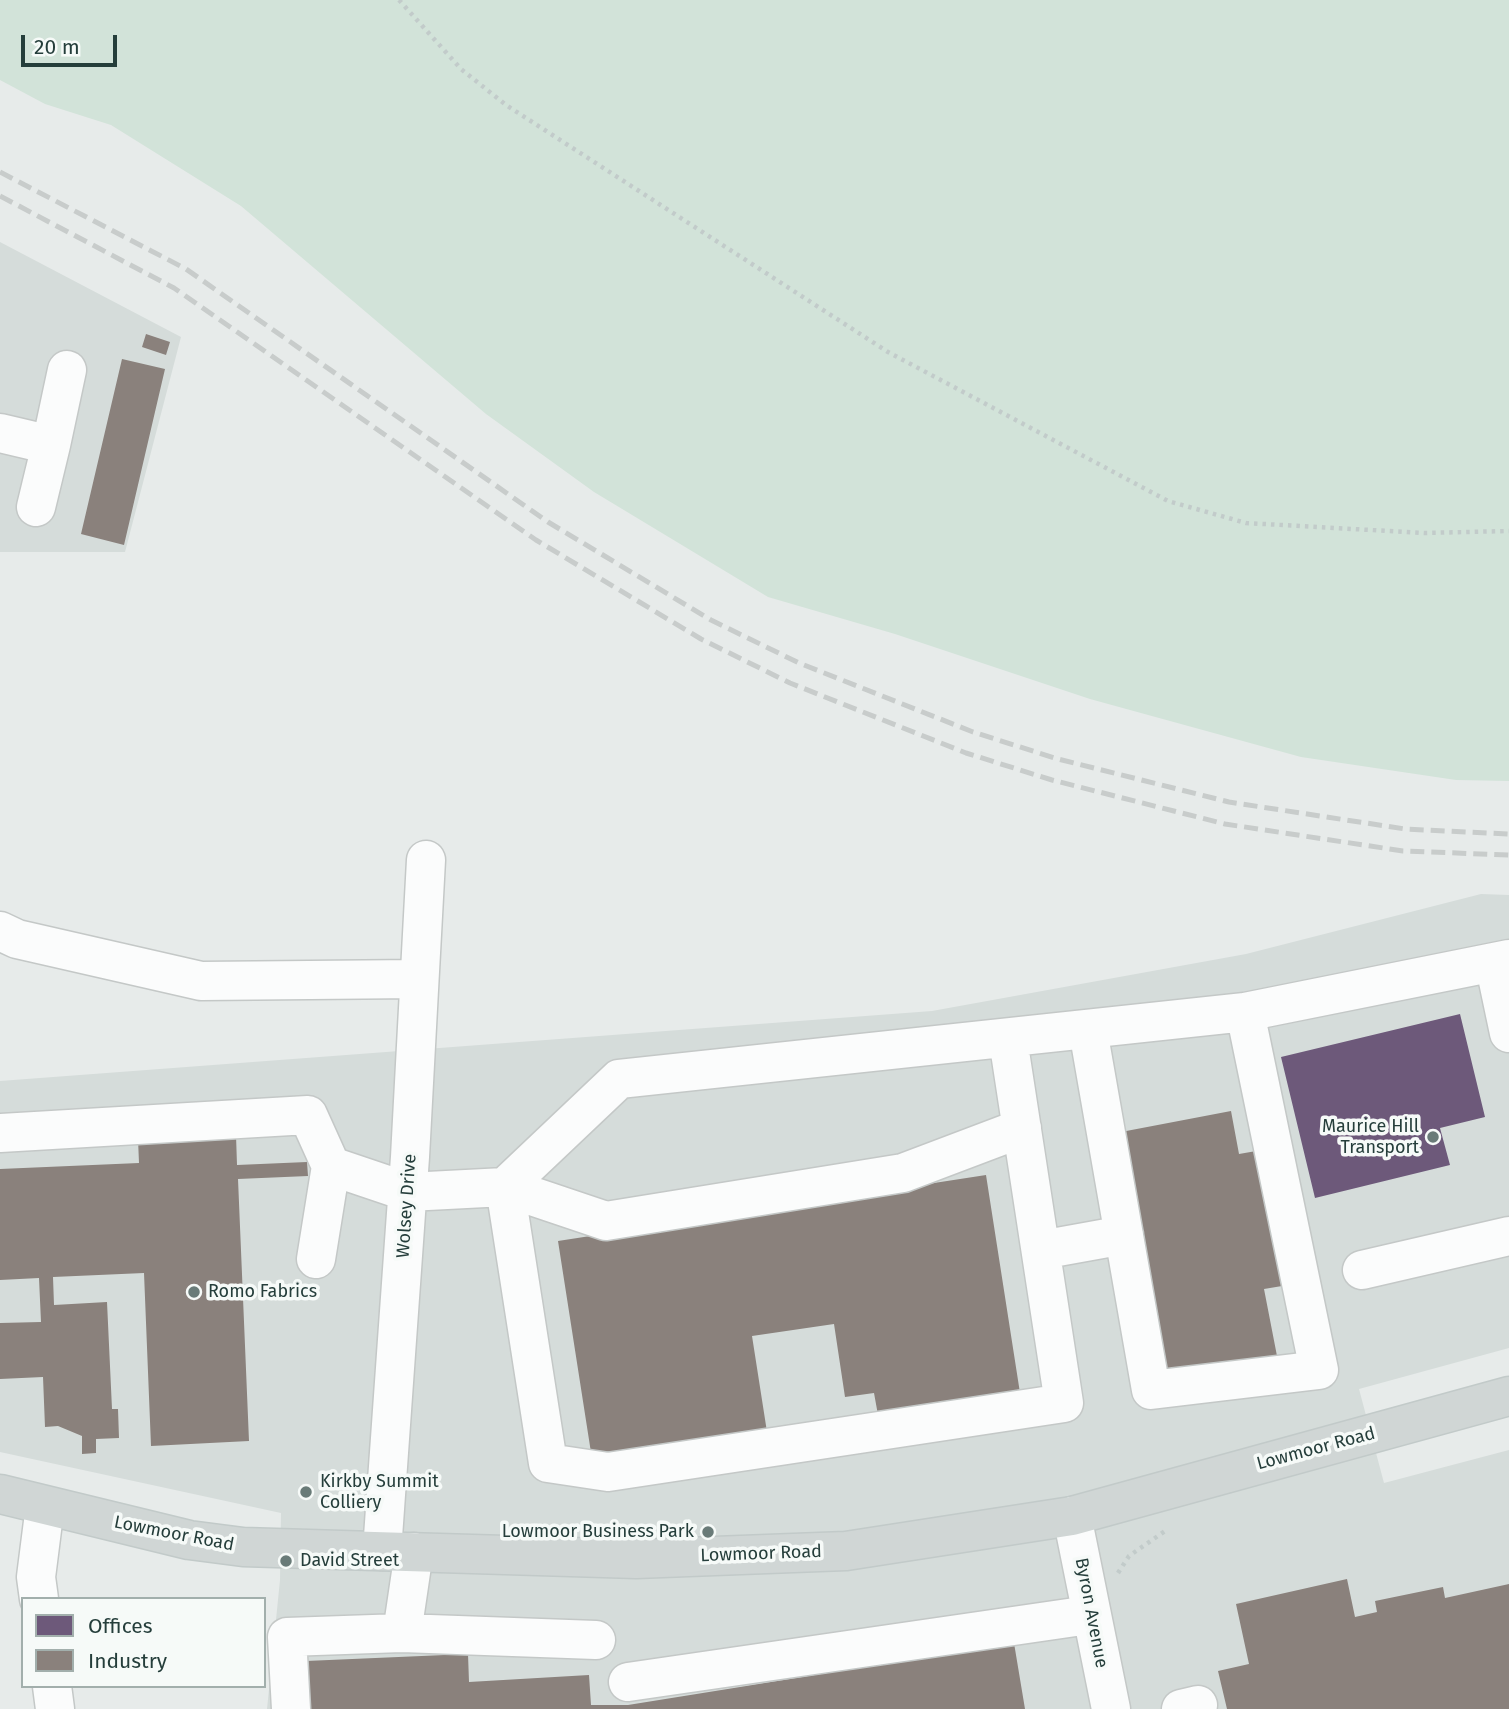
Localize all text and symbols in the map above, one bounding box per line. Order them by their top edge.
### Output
scale bar [24,21,121,65]
text: 20 m [34,34,80,60]
place label: Maurice Hill Transport [1322,1116,1419,1158]
marker: Maurice Hill Transport [1425,1129,1441,1145]
street label: Wolsey Drive [393,1153,421,1259]
place label: Romo Fabrics [208,1281,317,1303]
marker: Romo Fabrics [186,1284,202,1300]
street label: Lowmoor Road [1254,1423,1378,1475]
place label: Kirkby Summit Colliery [320,1471,439,1514]
marker: Kirkby Summit Colliery [298,1484,314,1500]
street label: Lowmoor Road [112,1512,236,1556]
place label: Lowmoor Business Park [502,1521,694,1543]
marker: Lowmoor Business Park [700,1524,716,1540]
street label: Lowmoor Road [700,1541,822,1567]
place label: David Street [300,1550,399,1572]
marker: David Street [278,1553,294,1569]
street label: Byron Avenue [1070,1556,1112,1670]
legend [21,1597,266,1688]
text: Offices [88,1613,153,1639]
text: Industry [88,1648,167,1674]

